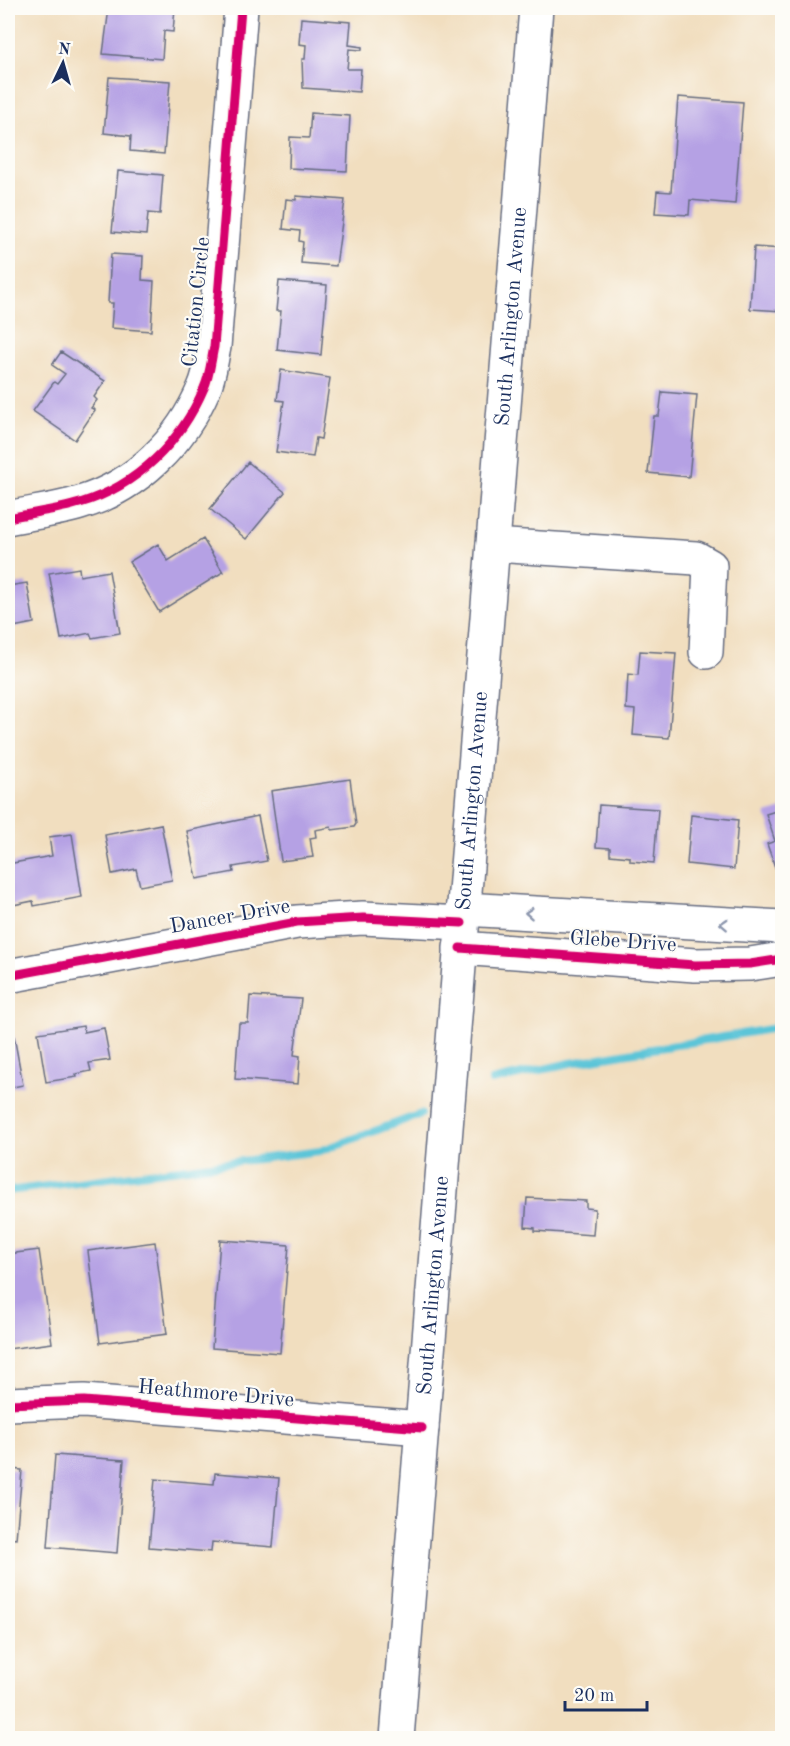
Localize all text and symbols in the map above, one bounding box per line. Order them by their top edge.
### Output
north arrow [33,33,93,93]
text: N [57,42,72,59]
street label: South Arlington Avenue [492,206,530,427]
street label: Citation Circle [180,236,214,368]
street label: South Arlington Avenue [453,691,492,911]
street label: Dancer Drive [168,896,292,938]
one-way arrow [525,906,534,919]
one-way arrow [720,917,729,930]
street label: Glebe Drive [569,928,677,956]
street label: South Arlington Avenue [414,1175,453,1396]
street label: Heathmore Drive [137,1377,295,1411]
scale bar [565,1674,648,1712]
text: 20 m [574,1687,614,1705]

